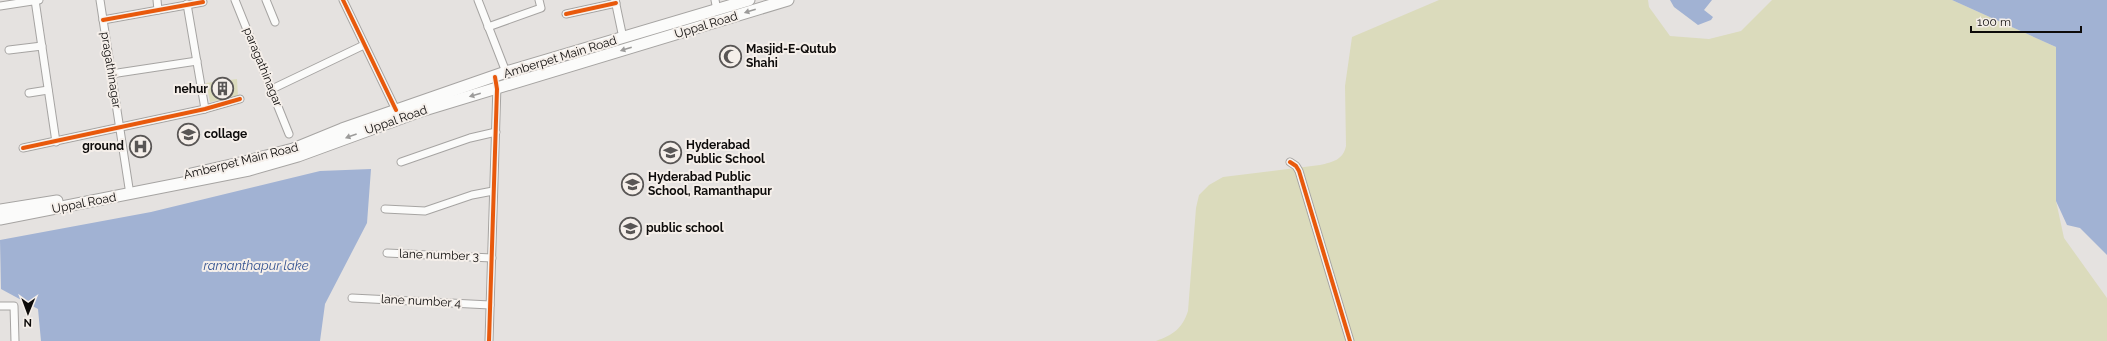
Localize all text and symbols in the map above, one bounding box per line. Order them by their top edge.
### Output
one-way arrow [744,8,756,14]
scale bar [1971,8,2081,34]
street label: Uppal Road [673,9,739,41]
text: 100 m [1977,15,2011,29]
street label: paragathinagar [241,25,286,109]
street label: pragathinagar [98,31,124,110]
street label: Amberpet Main Road [502,33,618,81]
place label: Masjid-E-Qutub Shahi [746,42,837,70]
mosque icon: Masjid-E-Qutub Shahi [718,43,744,69]
one-way arrow [620,46,632,52]
building icon: nehur [210,76,236,102]
place label: nehur [174,82,208,96]
one-way arrow [469,92,481,98]
street label: Uppal Road [363,103,429,137]
school or university icon: collage [176,121,202,147]
place label: collage [204,127,247,141]
hospital icon: ground [127,133,153,159]
one-way arrow [345,134,357,140]
place label: Hyderabad Public School [686,138,765,166]
place label: ground [82,139,124,153]
school or university icon: Hyderabad Public School [658,139,684,165]
street label: Amberpet Main Road [182,140,300,182]
place label: Hyderabad Public School, Ramanthapur [648,170,772,198]
school or university icon: Hyderabad Public School, Ramanthapur [619,171,645,197]
street label: Uppal Road [51,190,117,216]
school or university icon: public school [618,215,644,241]
place label: public school [646,221,724,235]
street label: lane number 3 [399,247,479,263]
water label: ramanthapur lake [203,258,309,273]
street label: lane number 4 [381,292,462,310]
north arrow [8,293,48,333]
text: N [24,316,32,329]

